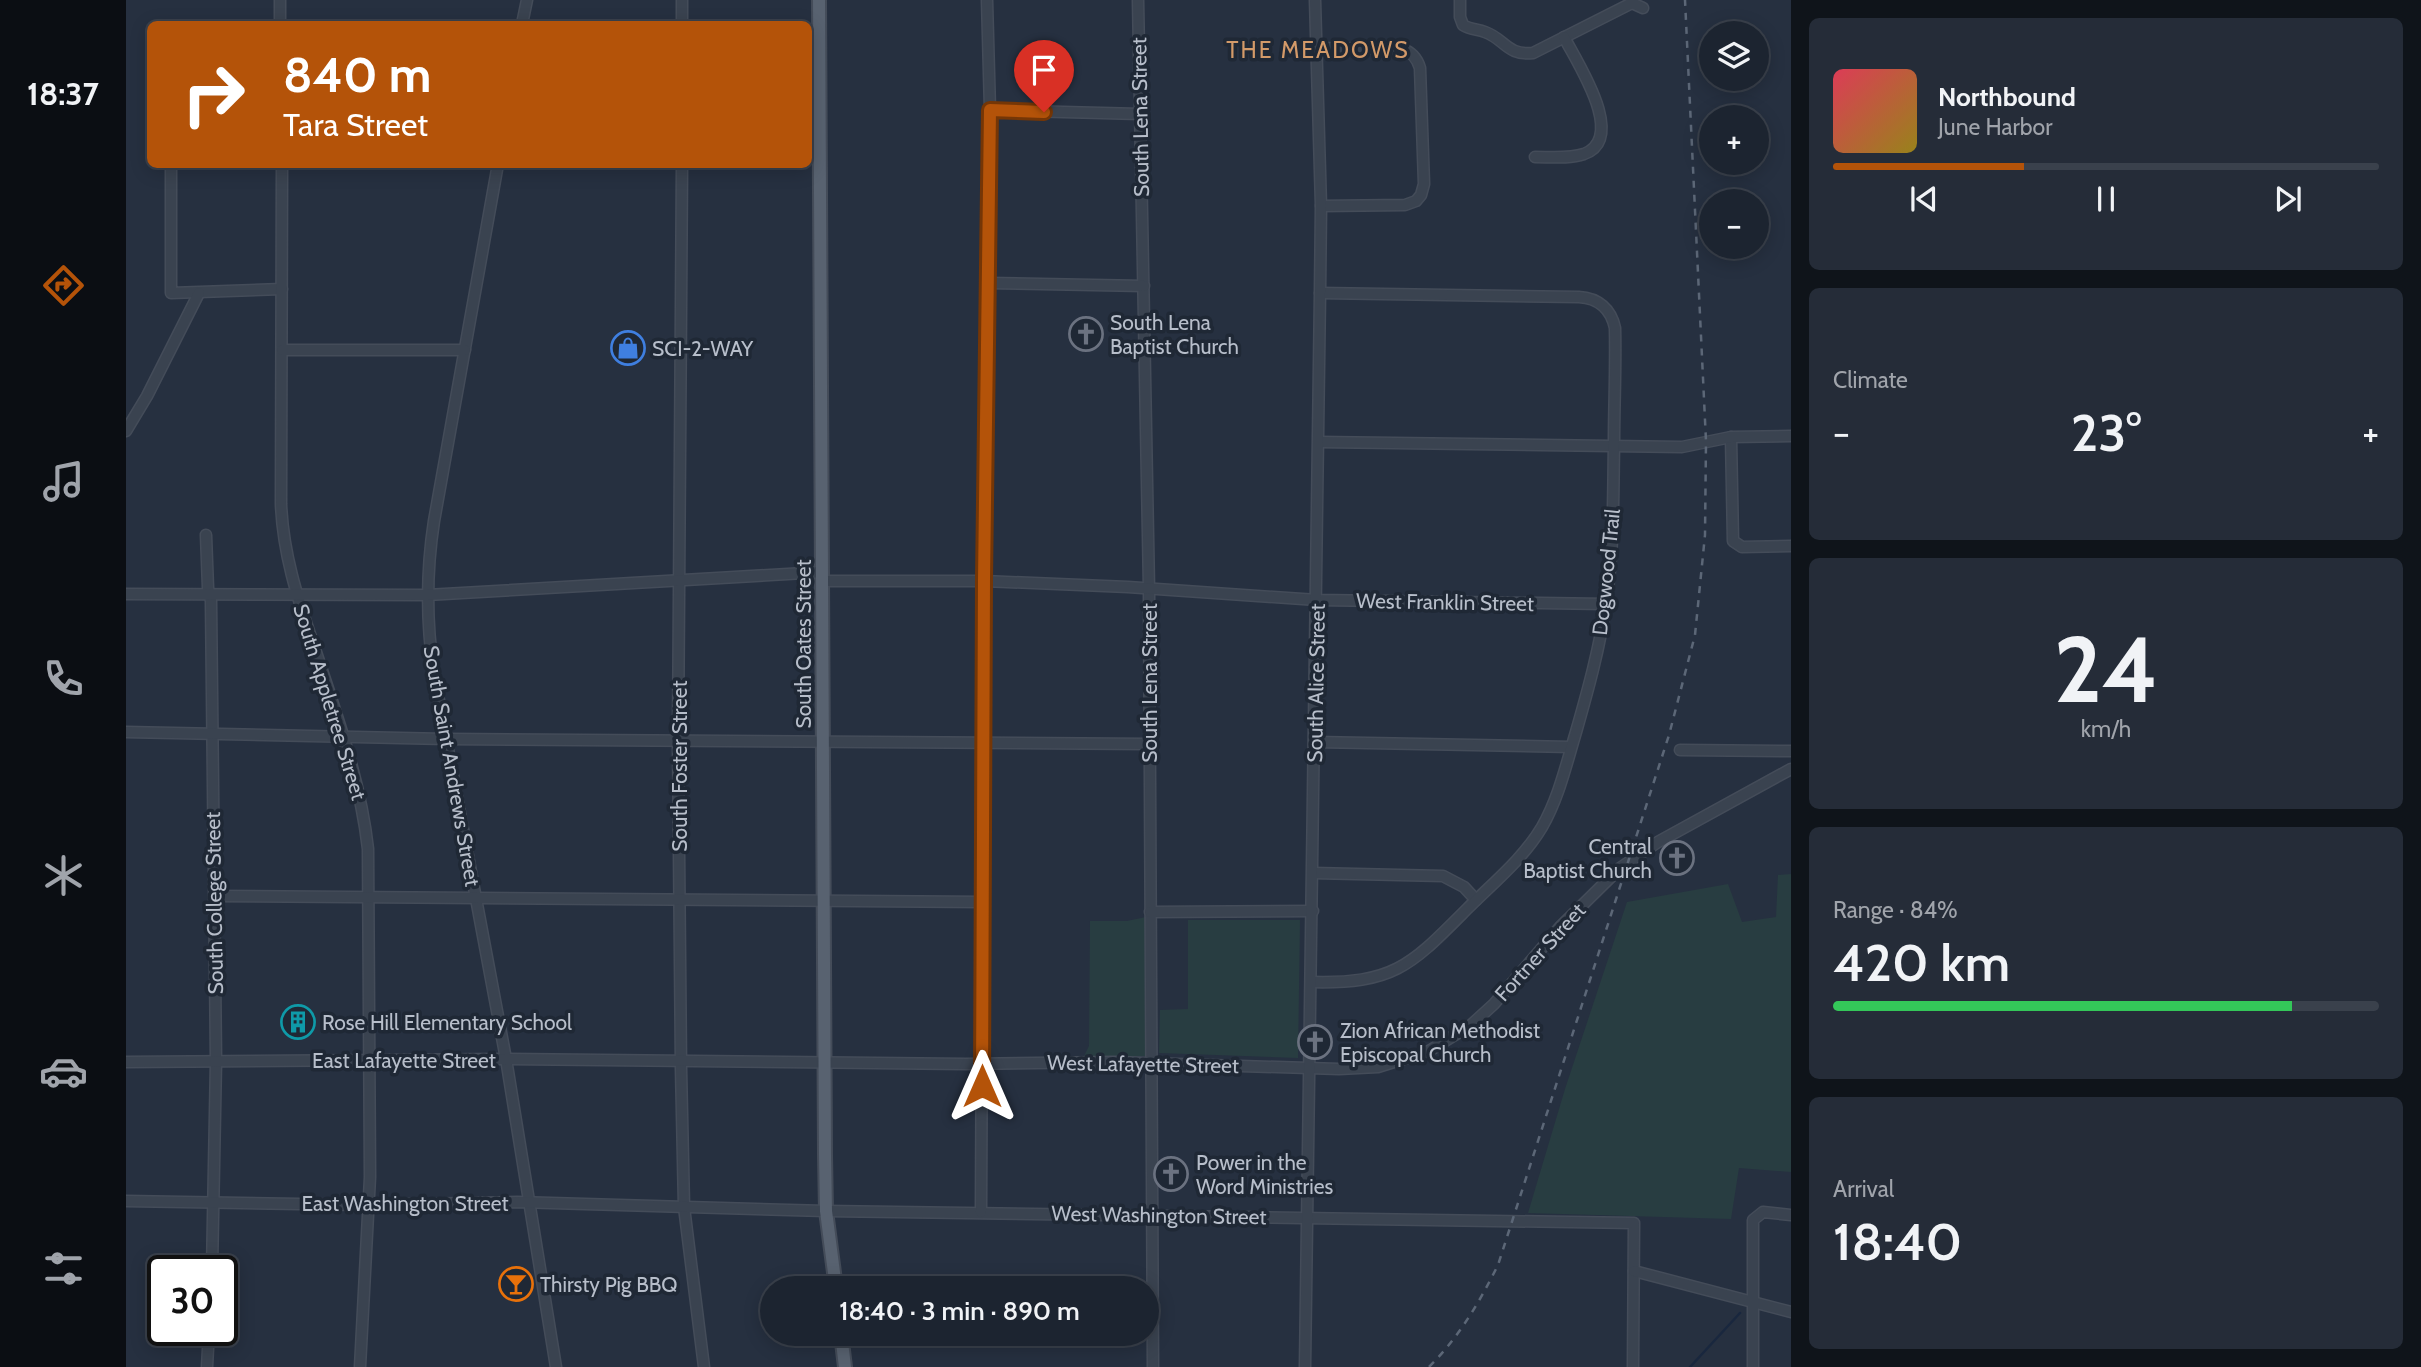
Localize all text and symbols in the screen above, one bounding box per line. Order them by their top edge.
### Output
map controls [1699,21,1769,259]
button: layers [1699,21,1769,91]
district label: THE MEADOWS [1226,36,1410,64]
street label: South Lena Street [1126,37,1154,197]
pin [1014,40,1074,112]
text: 840 m [283,45,431,104]
icon: right [168,49,259,140]
icon: arrive [1025,51,1063,89]
text: 18:37 [27,74,99,113]
text: Northbound [1938,81,2076,113]
text: Tara Street [283,105,428,144]
button: + [1699,105,1769,175]
text: June Harbor [1938,113,2052,141]
icon: previous [1905,180,1943,218]
icon: pause [2087,180,2125,218]
icon: next [2269,180,2307,218]
button: − [1699,189,1769,259]
icon: directions [39,261,88,310]
place label: South Lena Baptist Church [1110,310,1239,359]
church icon: South Lena Baptist Church [1067,315,1105,353]
shop icon: SCI-2-WAY [609,329,647,367]
place label: SCI-2-WAY [652,336,754,361]
text: Climate [1833,366,1908,394]
text: 23° [2071,401,2141,464]
text: − [1833,409,1850,456]
text: + [2362,409,2379,456]
icon: music [39,457,88,506]
street label: Dogwood Trail [1587,507,1625,636]
street label: South Oates Street [791,560,816,729]
street label: West Franklin Street [1356,588,1534,616]
street label: South Appletree Street [288,601,372,803]
street label: South Lena Street [1137,603,1162,763]
street label: South Alice Street [1302,603,1330,763]
text: 24 [2054,614,2158,725]
street label: South Saint Andrews Street [418,644,486,888]
icon: phone [39,654,88,703]
street label: South Foster Street [667,680,692,852]
text: km/h [2081,715,2131,743]
street label: South College Street [200,811,228,995]
place label: Central Baptist Church [1523,834,1652,883]
church icon: Central Baptist Church [1658,839,1696,877]
icon: climate [39,851,88,900]
text: Range · 84% [1833,896,1958,924]
street label: Fortner Street [1490,898,1590,1006]
text: 420 km [1833,931,2010,994]
building icon: Rose Hill Elementary School [279,1003,317,1041]
place label: Rose Hill Elementary School [322,1010,572,1035]
place label: Zion African Methodist Episcopal Church [1340,1018,1540,1067]
church icon: Zion African Methodist Episcopal Church [1296,1023,1334,1061]
icon: car [39,1047,88,1096]
street label: East Lafayette Street [312,1048,496,1073]
position arrow [945,1049,1019,1123]
street label: West Lafayette Street [1047,1050,1239,1078]
place label: Power in the Word Ministries [1196,1150,1333,1199]
church icon: Power in the Word Ministries [1152,1155,1190,1193]
text: Arrival [1833,1175,1894,1203]
street label: East Washington Street [301,1191,509,1216]
street label: West Washington Street [1051,1201,1267,1229]
text: 18:40 [1833,1210,1962,1273]
icon: filters [39,1244,88,1293]
speed limit sign: 30 [147,1255,238,1346]
bar icon: Thirsty Pig BBQ [497,1265,535,1303]
place label: Thirsty Pig BBQ [540,1272,677,1297]
text: 18:40 · 3 min · 890 m [839,1295,1080,1327]

